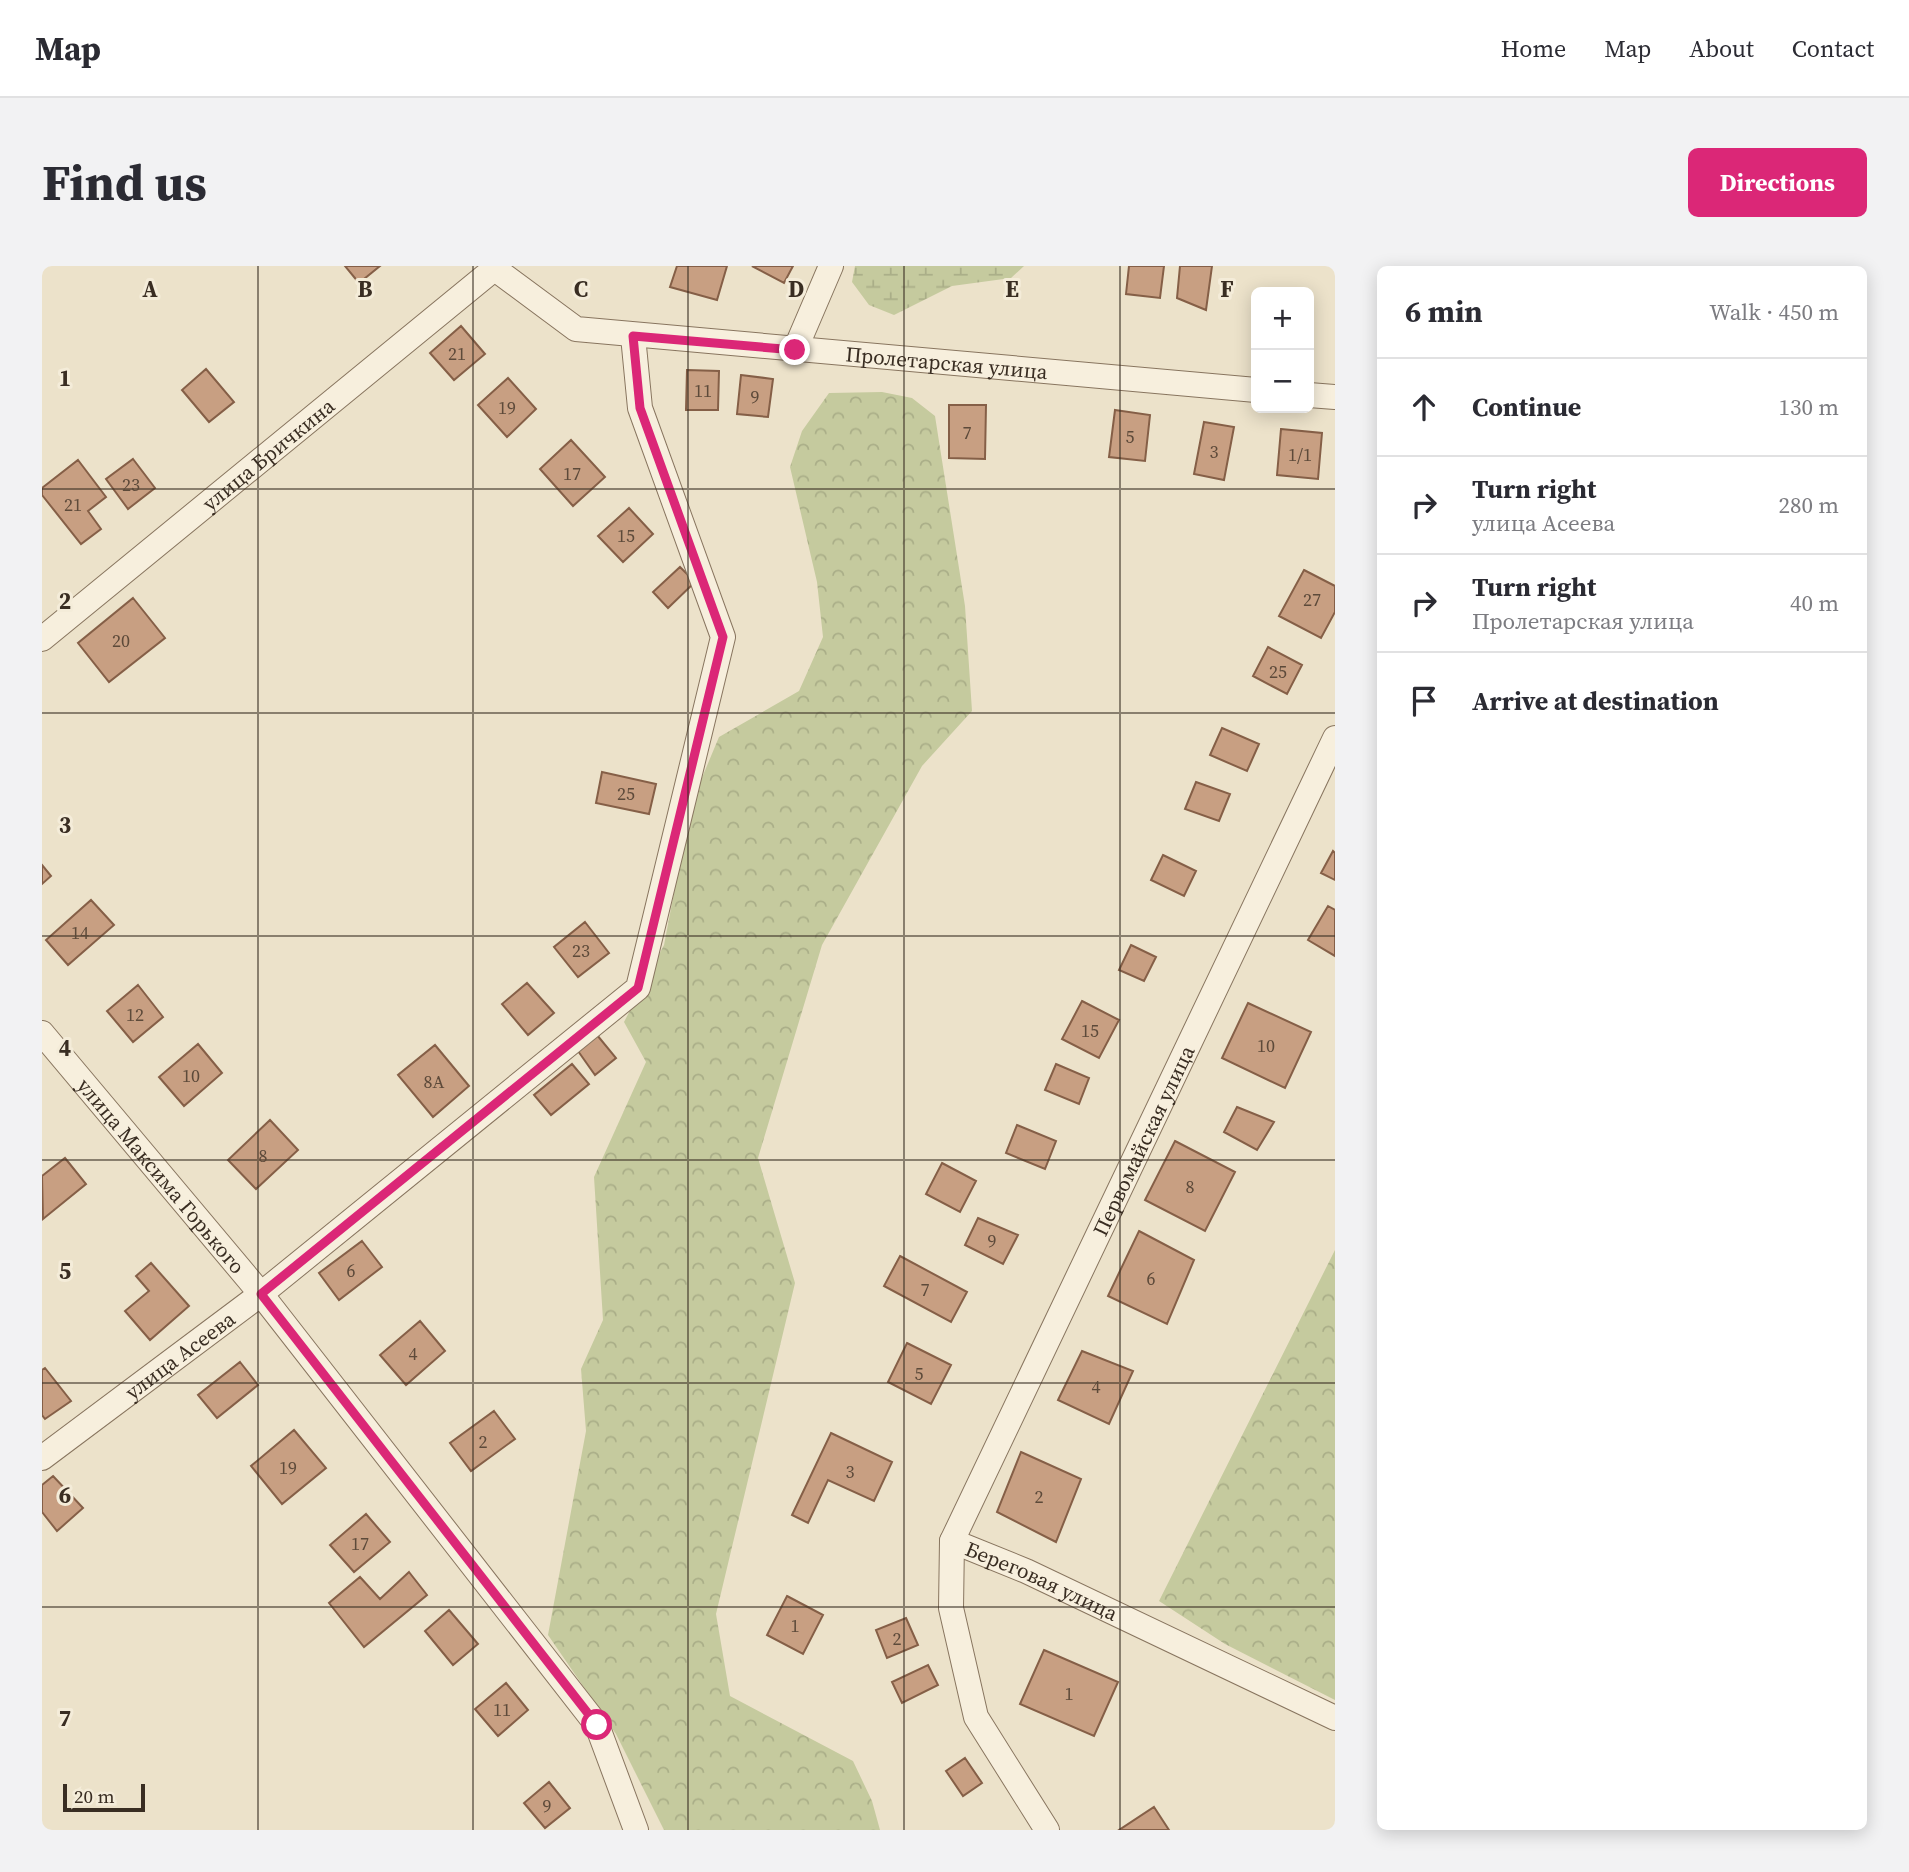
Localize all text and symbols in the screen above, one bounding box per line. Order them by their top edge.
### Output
text: Map [35,26,101,71]
text: Home [1501,32,1566,65]
text: Map [1604,32,1651,65]
text: About [1689,32,1754,65]
text: Contact [1792,32,1874,65]
button: Directions [1688,148,1867,217]
text: Find us [42,149,207,216]
text: A [142,273,158,305]
text: B [358,273,373,305]
text: C [574,273,588,305]
text: D [788,273,804,305]
text: E [1005,273,1019,305]
text: F [1220,273,1234,305]
map controls [1251,287,1314,413]
button: + [1251,287,1314,350]
text: 6 min [1405,291,1483,332]
text: Walk · 450 m [1709,296,1839,328]
route end [779,334,810,365]
street label: Пролетарская улица [844,339,1049,386]
house number: 21 [448,341,466,366]
button: − [1251,350,1314,413]
text: 1 [59,362,71,394]
house number: 11 [694,378,712,403]
house number: 9 [751,384,760,409]
icon: ahead [1405,388,1443,426]
text: Continue [1472,389,1581,425]
street label: улица Бричкина [196,391,341,517]
text: 130 m [1778,391,1839,423]
house number: 19 [498,395,516,420]
house number: 7 [963,420,972,445]
house number: 5 [1126,424,1135,449]
house number: 3 [1210,439,1219,464]
house number: 1/1 [1288,442,1312,467]
house number: 17 [563,461,581,486]
text: Turn right [1472,471,1596,507]
house number: 23 [122,472,140,497]
icon: right [1405,486,1443,524]
text: 280 m [1778,489,1839,521]
house number: 21 [64,492,82,517]
text: улица Асеева [1472,507,1615,539]
house number: 15 [617,523,635,548]
text: Turn right [1472,569,1596,605]
icon: right [1405,584,1443,622]
text: 2 [59,585,71,617]
house number: 27 [1303,587,1321,612]
text: 40 m [1790,587,1839,619]
text: Пролетарская улица [1472,605,1694,637]
house number: 20 [112,628,130,653]
house number: 25 [1269,659,1287,684]
icon: arrive [1405,682,1443,720]
text: Arrive at destination [1472,683,1719,719]
house number: 25 [617,781,635,806]
text: 3 [59,809,71,841]
house number: 14 [71,920,89,945]
house number: 23 [572,938,590,963]
house number: 12 [126,1002,144,1027]
house number: 15 [1081,1018,1099,1043]
text: 4 [59,1032,71,1064]
house number: 10 [1257,1033,1275,1058]
street label: Первомайская улица [1085,1040,1201,1241]
house number: 10 [182,1063,200,1088]
house number: 8А [424,1069,445,1094]
street label: улица Максима Горького [71,1071,252,1280]
house number: 8 [259,1143,268,1168]
house number: 8 [1186,1174,1195,1199]
house number: 9 [988,1228,997,1253]
text: 5 [59,1255,71,1287]
house number: 6 [347,1258,356,1283]
house number: 6 [1147,1266,1156,1291]
house number: 7 [921,1277,930,1302]
street label: улица Асеева [119,1304,241,1406]
house number: 4 [409,1341,418,1366]
house number: 5 [915,1361,924,1386]
house number: 4 [1092,1374,1101,1399]
house number: 2 [479,1429,488,1454]
house number: 19 [279,1455,297,1480]
house number: 3 [846,1459,855,1484]
text: 6 [59,1479,71,1511]
house number: 2 [1035,1484,1044,1509]
house number: 17 [351,1531,369,1556]
street label: Береговая улица [961,1534,1123,1627]
house number: 1 [791,1613,800,1638]
house number: 2 [893,1626,902,1651]
house number: 1 [1065,1681,1074,1706]
house number: 11 [493,1697,511,1722]
text: 7 [59,1702,71,1734]
route start [581,1709,612,1740]
scale bar [63,1781,145,1813]
text: 20 m [74,1783,115,1809]
house number: 9 [543,1793,552,1818]

